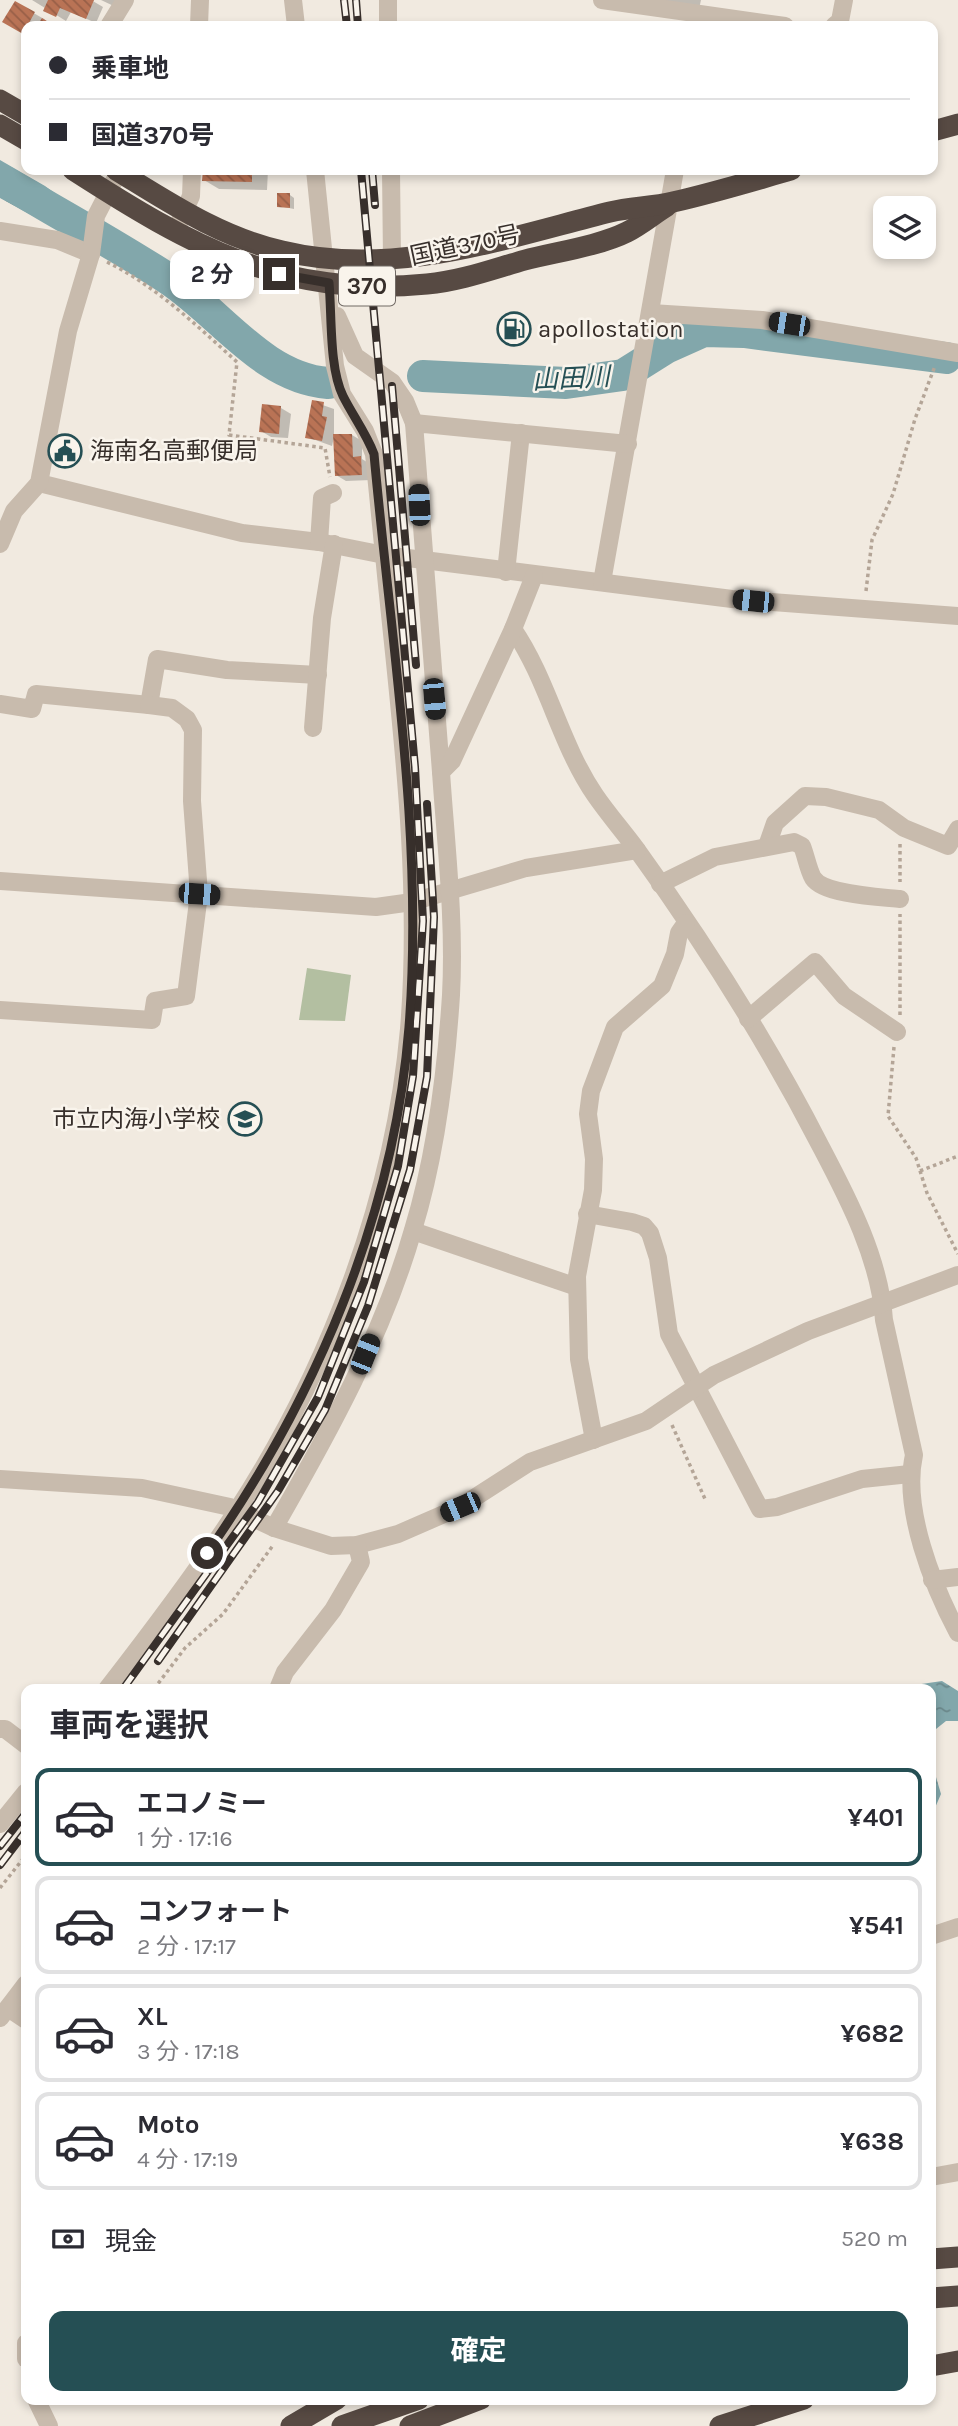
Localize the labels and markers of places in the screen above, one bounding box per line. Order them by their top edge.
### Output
fuel station icon: apollostation [495,310,533,348]
place label: apollostation [538,315,684,343]
public building icon: 海南名高郵便局 [46,432,84,470]
place label: 海南名高郵便局 [90,437,258,465]
school or university icon: 市立内海小学校 [226,1100,264,1138]
place label: 市立内海小学校 [52,1105,220,1133]

